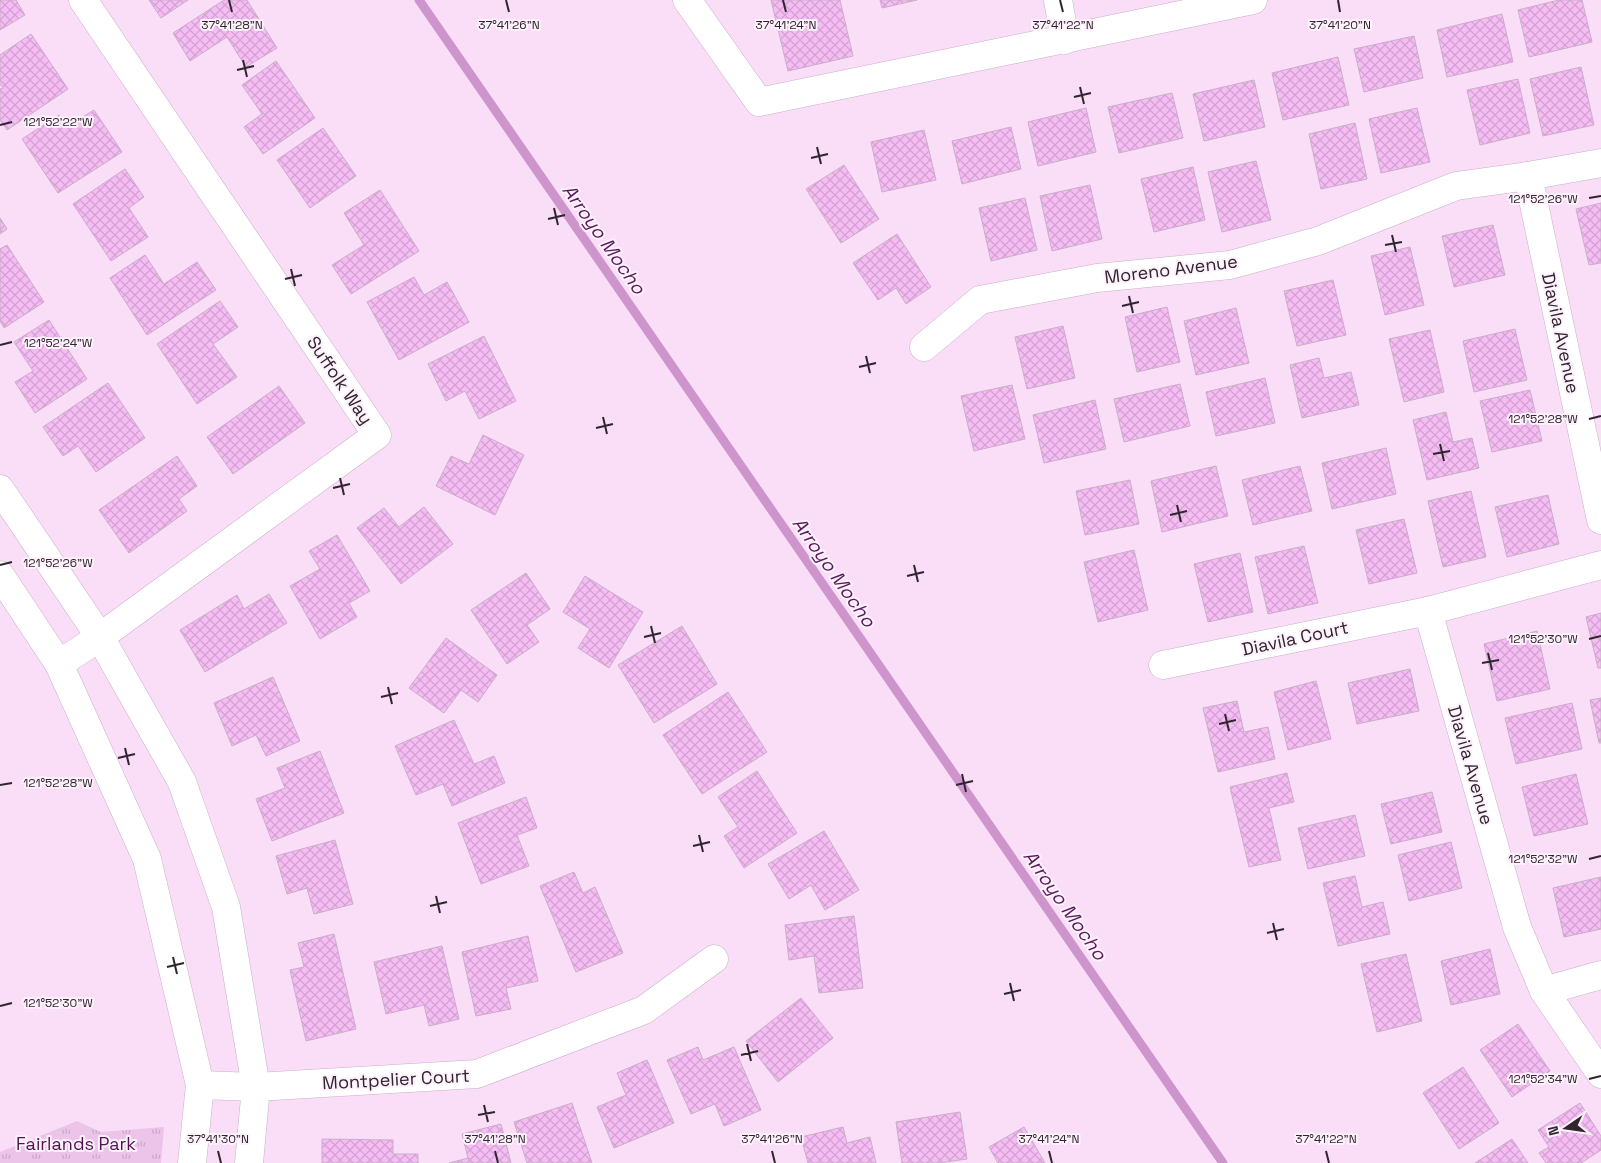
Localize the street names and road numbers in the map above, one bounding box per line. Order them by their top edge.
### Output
street label: Moreno Avenue [1103,249,1239,289]
street label: Diavila Avenue [1537,270,1585,396]
street label: Suffolk Way [302,331,378,429]
street label: Diavila Court [1240,615,1350,661]
street label: Diavila Avenue [1443,703,1499,827]
street label: Montpelier Court [322,1064,470,1094]

